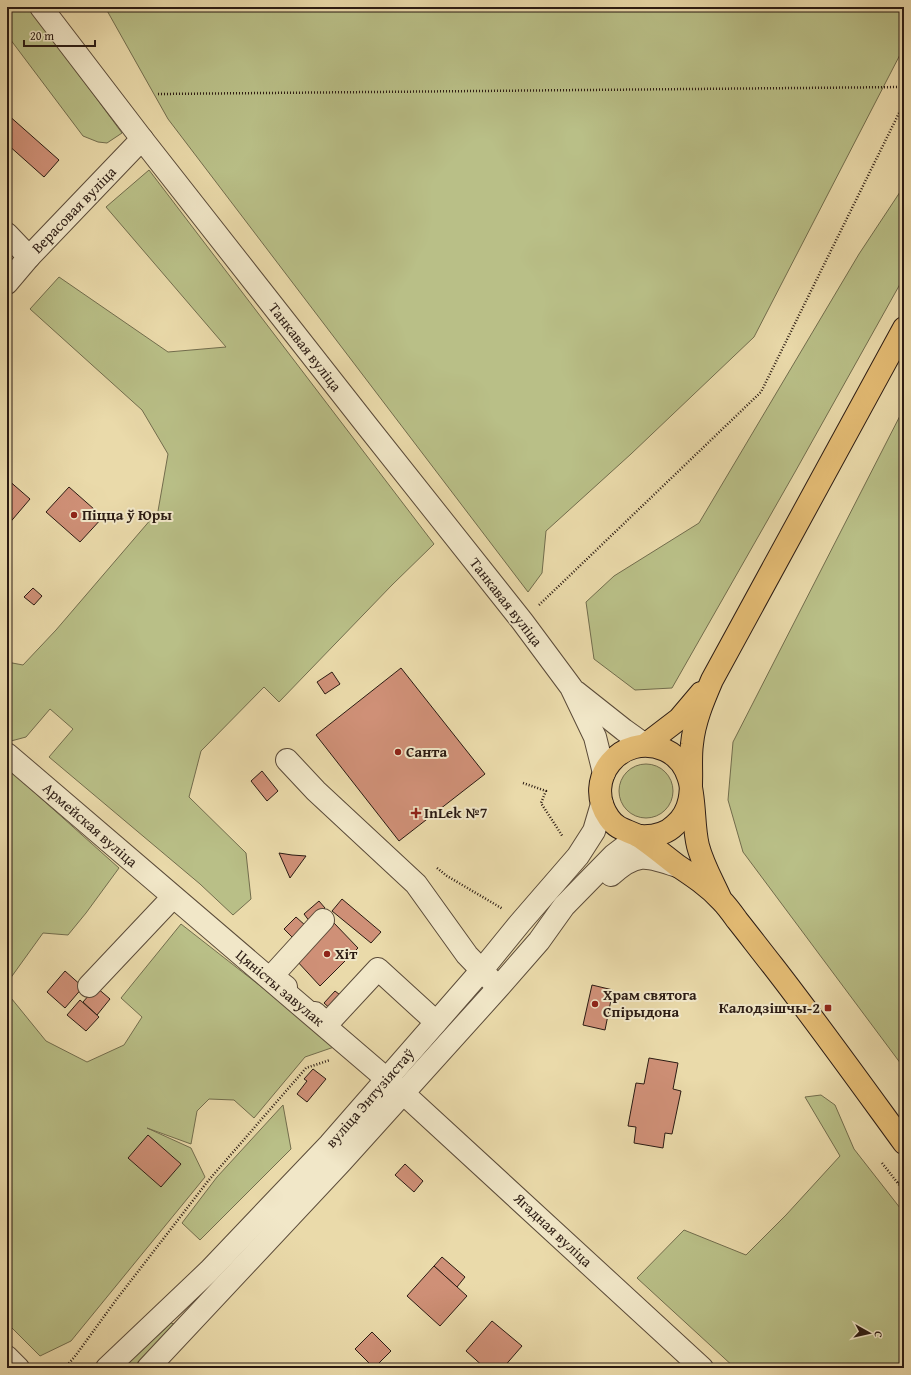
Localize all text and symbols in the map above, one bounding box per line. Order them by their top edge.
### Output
scale bar [24,22,95,48]
text: 20 m [30,27,54,44]
street label: Верасовая вуліца [27,161,121,258]
street label: Танкавая вуліца [264,298,347,396]
place label: Піцца ў Юры [82,504,172,525]
marker: Піцца ў Юры [69,510,79,520]
street label: Танкавая вуліца [465,553,548,651]
place label: Санта [406,741,447,762]
marker: Санта [393,747,403,757]
street label: Армейская вуліца [38,777,143,872]
place label: InLek №7 [424,802,488,823]
marker: InLek №7 [411,808,421,818]
place label: Хіт [335,943,358,964]
street label: Цяністы завулак [232,944,329,1031]
marker: Хіт [322,949,332,959]
place label: Храм святога Спірыдона [603,984,697,1022]
place label: Калодзішчы-2 [719,997,820,1018]
marker: Храм святога Спірыдона [590,999,600,1009]
marker: Калодзішчы-2 [823,1003,833,1013]
street label: вуліца Энтузіястаў [321,1043,419,1152]
street label: Ягадная вуліца [509,1187,598,1272]
north arrow [849,1313,889,1353]
text: С [871,1330,887,1339]

